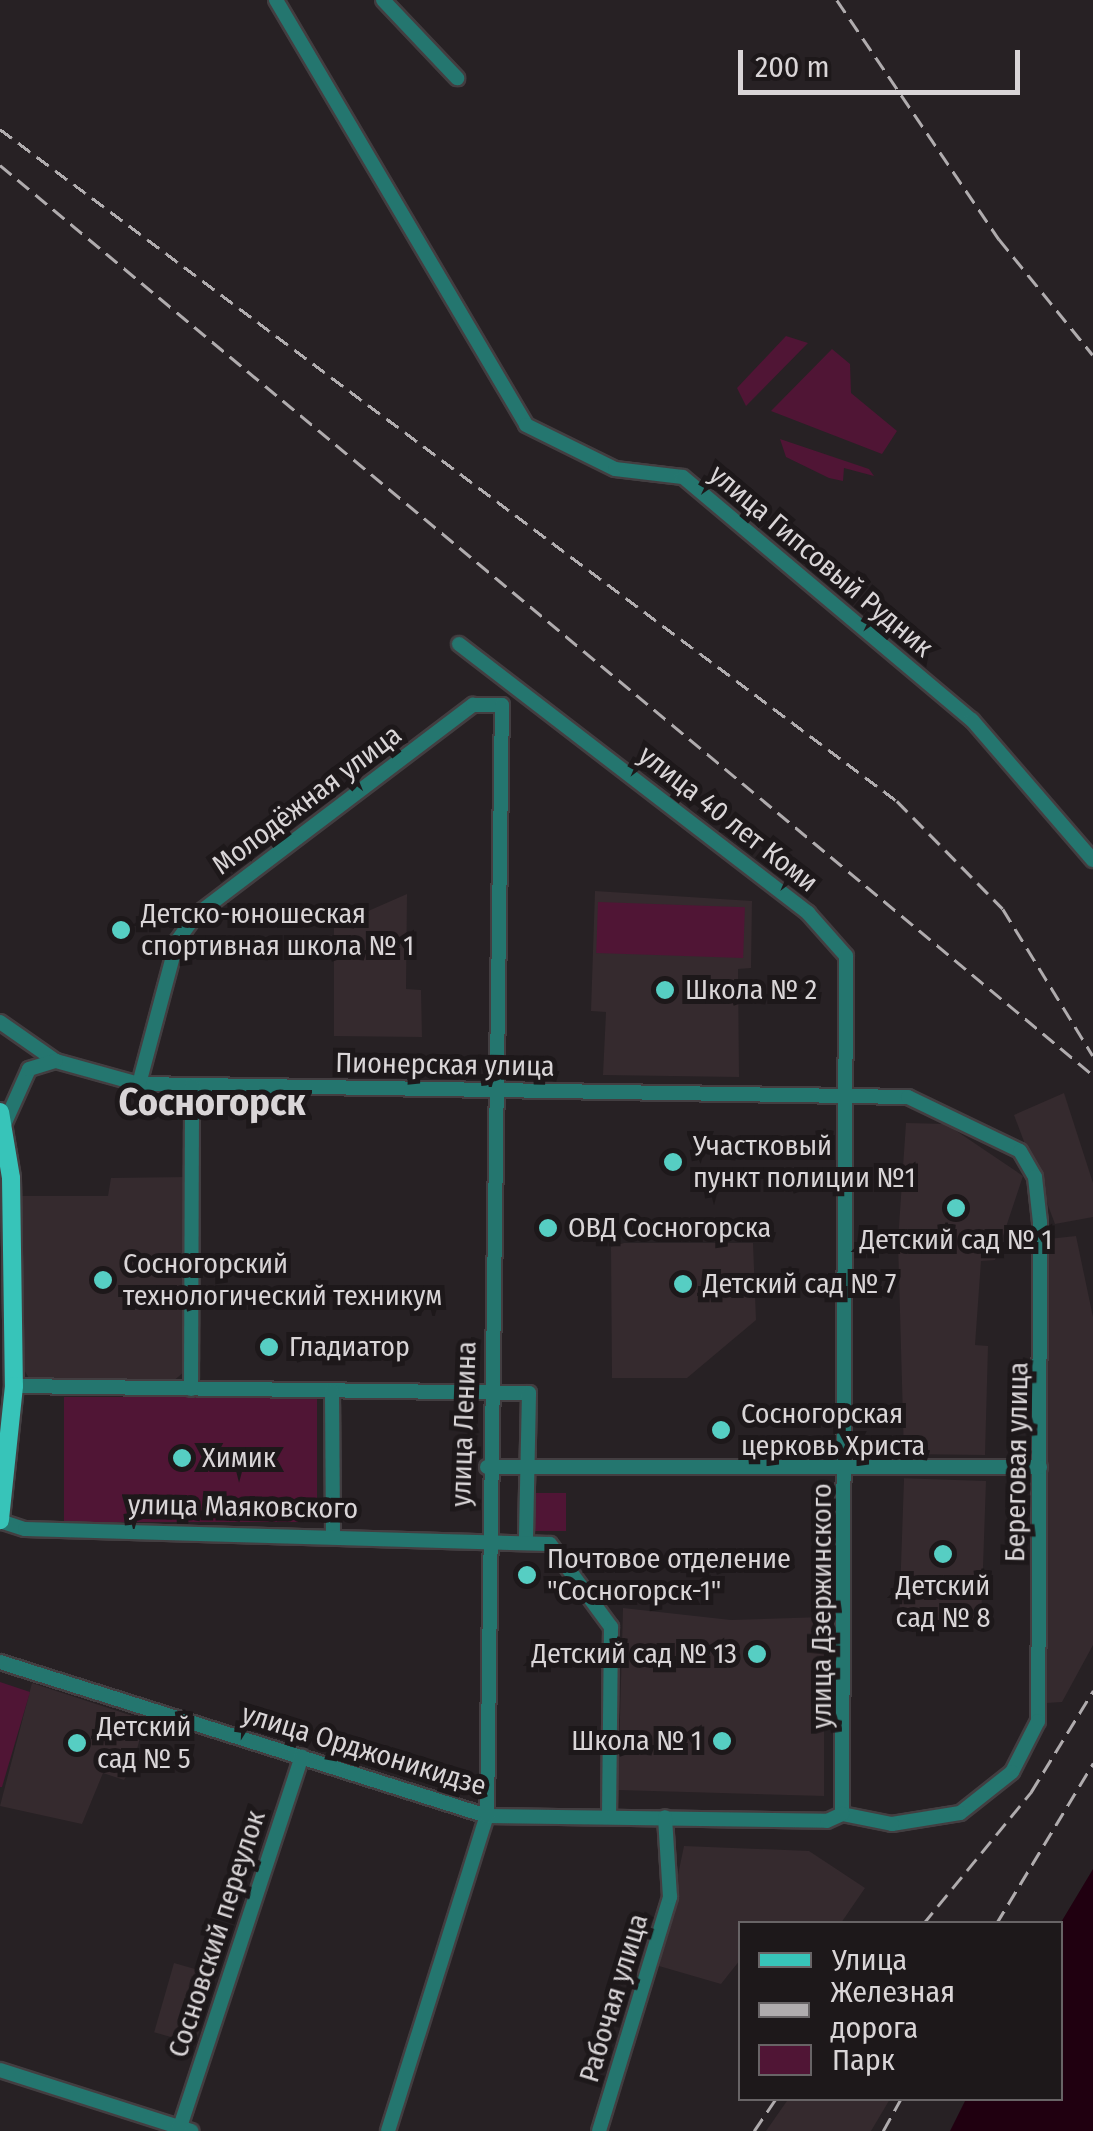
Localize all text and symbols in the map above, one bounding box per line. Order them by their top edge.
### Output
scale bar [743,30,1026,92]
text: 200 m [755,49,830,85]
street label: улица Гипсовый Рудник [702,458,940,664]
street label: Молодёжная улица [206,718,408,882]
street label: улица 40 лет Коми [632,739,824,899]
place label: Детско-юношеская спортивная школа № 1 [141,897,414,963]
marker: Детско-юношеская спортивная школа № 1 [110,919,132,941]
place label: Школа № 2 [685,973,817,1007]
marker: Школа № 2 [654,979,676,1001]
street label: Пионерская улица [335,1046,555,1084]
district label: Сосногорск [119,1080,305,1126]
place label: Участковый пункт полиции №1 [693,1129,916,1195]
marker: Участковый пункт полиции №1 [662,1151,684,1173]
marker: Детский сад № 1 [945,1197,967,1219]
place label: ОВД Сосногорска [568,1211,771,1245]
marker: ОВД Сосногорска [537,1217,559,1239]
place label: Детский сад № 1 [860,1223,1052,1257]
place label: Сосногорский технологический техникум [123,1247,442,1313]
place label: Детский сад № 7 [703,1267,896,1301]
marker: Сосногорский технологический техникум [92,1269,114,1291]
marker: Детский сад № 7 [672,1273,694,1295]
place label: Гладиатор [289,1330,410,1364]
marker: Гладиатор [258,1336,280,1358]
street label: улица Ленина [444,1341,484,1507]
street label: Береговая улица [998,1362,1036,1562]
place label: Сосногорская церковь Христа [741,1397,925,1463]
marker: Сосногорская церковь Христа [710,1419,732,1441]
place label: Химик [202,1441,276,1475]
marker: Химик [171,1447,193,1469]
street label: улица Дзержинского [805,1483,839,1729]
street label: улица Маяковского [128,1488,358,1526]
place label: Почтовое отделение "Сосногорск-1" [547,1542,791,1608]
marker: Детский сад № 8 [932,1543,954,1565]
marker: Почтовое отделение "Сосногорск-1" [516,1564,538,1586]
place label: Детский сад № 8 [896,1569,990,1635]
place label: Детский сад № 13 [531,1637,737,1671]
marker: Детский сад № 13 [746,1643,768,1665]
street label: улица Орджоникидзе [238,1697,490,1803]
place label: Детский сад № 5 [97,1710,192,1776]
place label: Школа № 1 [571,1724,702,1758]
marker: Школа № 1 [711,1730,733,1752]
marker: Детский сад № 5 [66,1732,88,1754]
street label: Сосновский переулок [161,1806,273,2062]
street label: Рабочая улица [572,1910,656,2086]
legend [738,1921,1063,2101]
text: Улица [832,1942,907,1978]
text: Железная дорога [830,1974,955,2046]
text: Парк [832,2042,895,2078]

